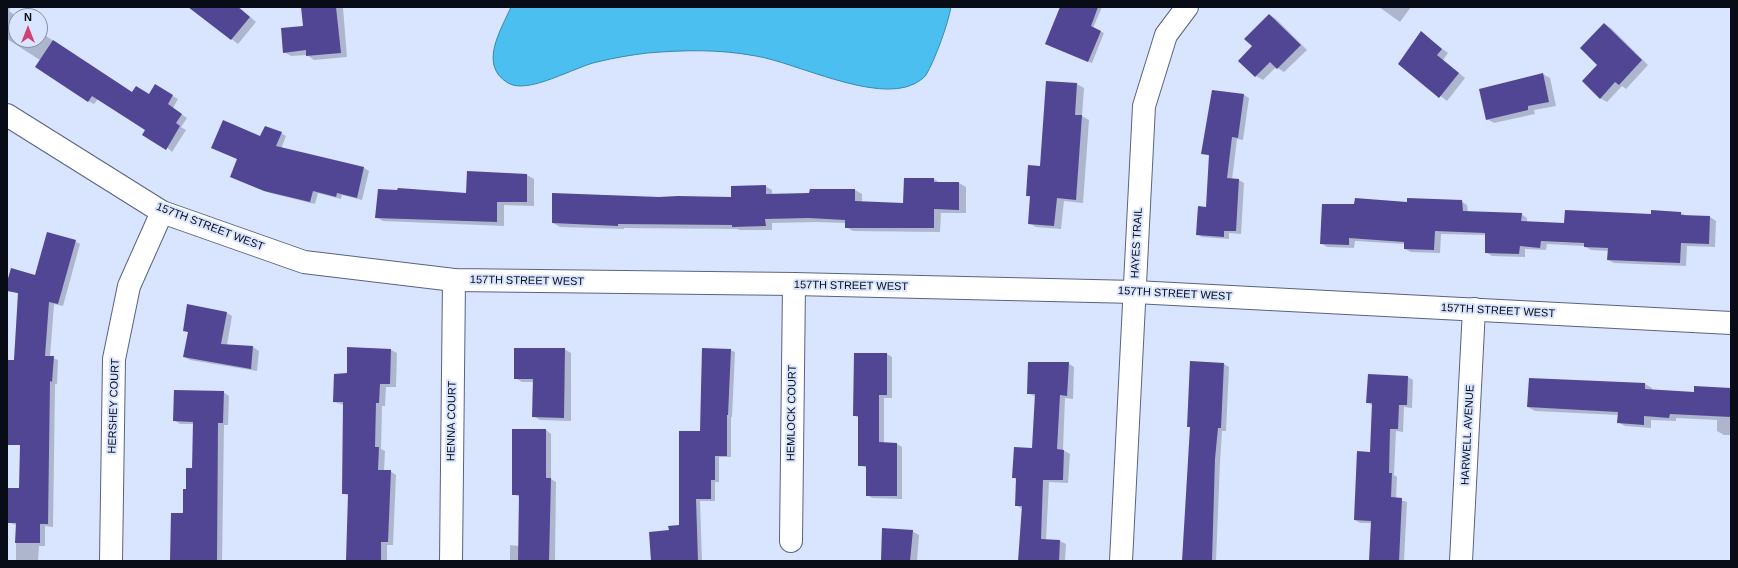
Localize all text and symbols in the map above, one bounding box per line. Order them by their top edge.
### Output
north arrow [8,8,48,48]
text: N [24,11,32,23]
street label: 157TH STREET WEST [154,200,266,254]
street label: HAYES TRAIL [1129,207,1145,279]
street label: 157TH STREET WEST [470,273,584,289]
street label: 157TH STREET WEST [794,278,908,294]
street label: 157TH STREET WEST [1118,284,1232,304]
street label: 157TH STREET WEST [1441,301,1555,321]
street label: HERSHEY COURT [106,358,122,454]
street label: HEMLOCK COURT [785,365,799,461]
street label: HENNA COURT [445,381,459,461]
street label: HARWELL AVENUE [1459,384,1477,486]

